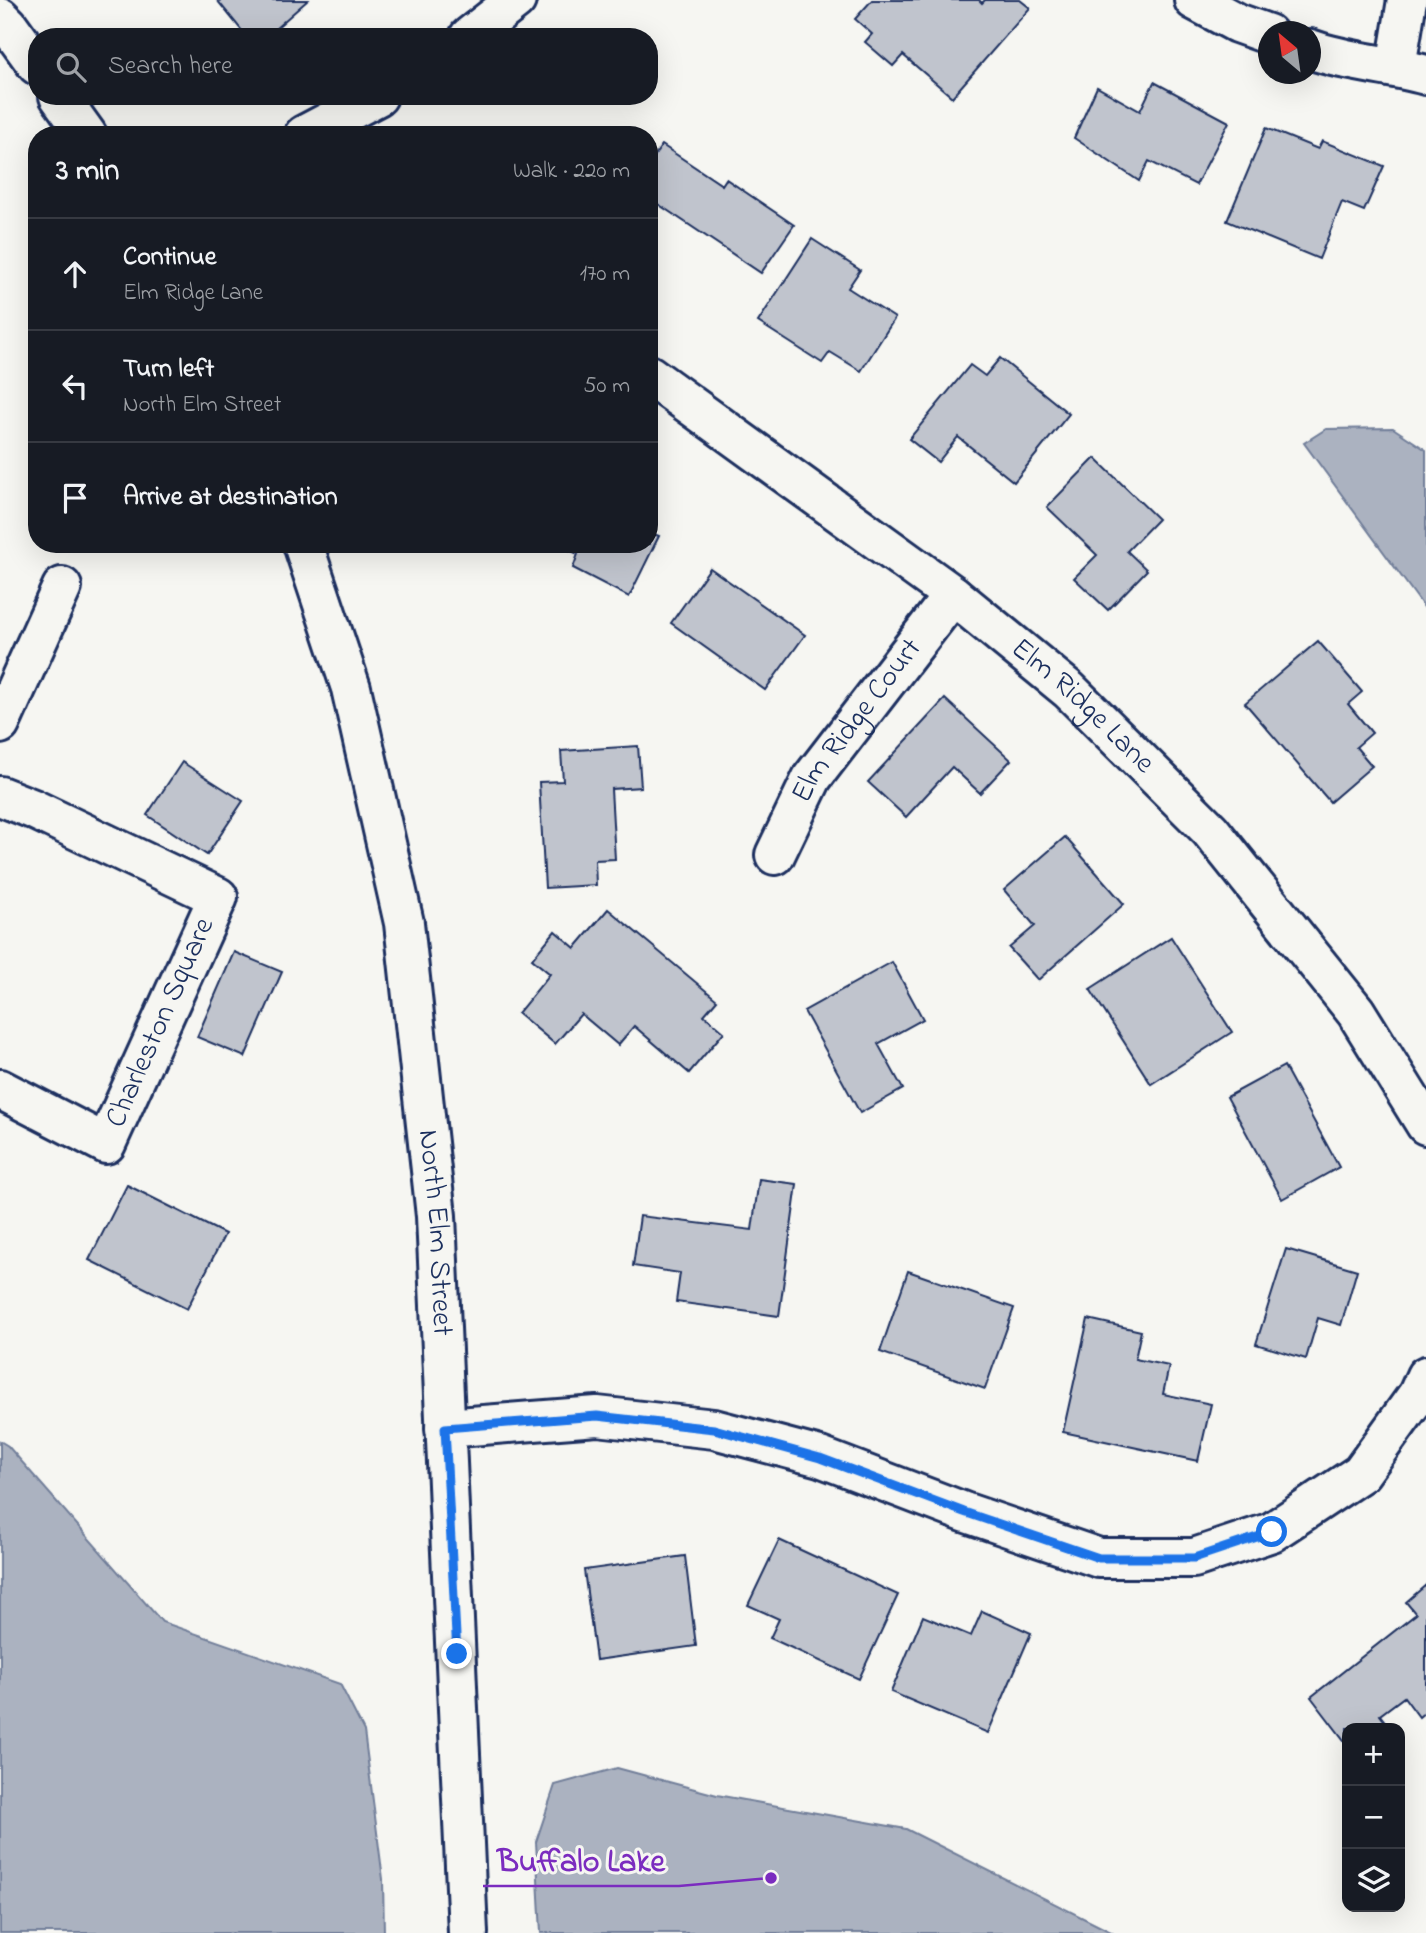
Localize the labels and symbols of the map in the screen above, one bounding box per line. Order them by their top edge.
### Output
north arrow [1258,21,1321,84]
street label: Elm Ridge Lane [1000,628,1165,785]
street label: Elm Ridge Court [781,629,934,810]
street label: Charleston Square [95,910,227,1135]
street label: North Elm Street [405,1127,463,1337]
route start [1256,1516,1287,1547]
route end [441,1638,472,1669]
callout: Buffalo Lake [483,1833,679,1886]
text: Buffalo Lake [495,1840,666,1887]

